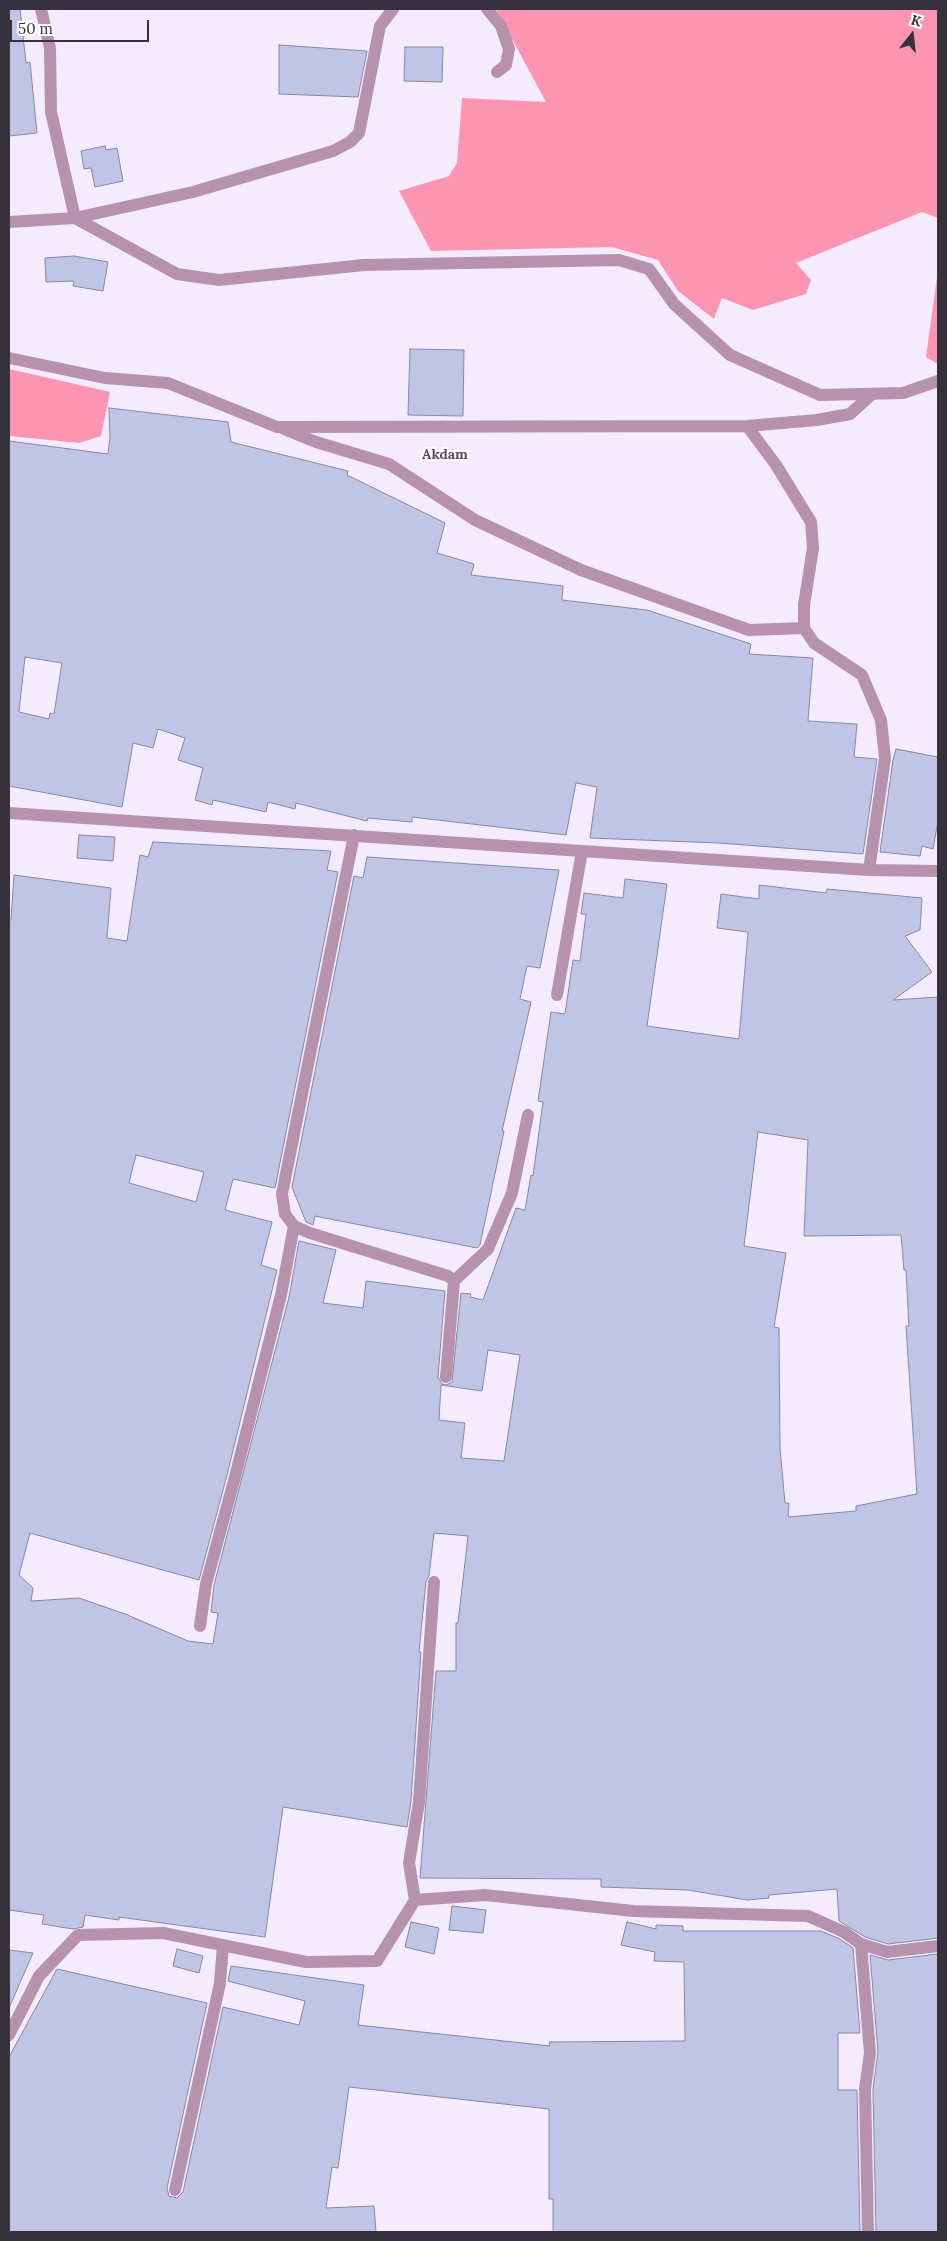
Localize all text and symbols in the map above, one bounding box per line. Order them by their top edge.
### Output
scale bar [12,10,151,42]
north arrow [887,10,937,60]
text: K [909,11,923,31]
text: 50 m [18,19,53,38]
district label: Akdam [422,447,468,463]

